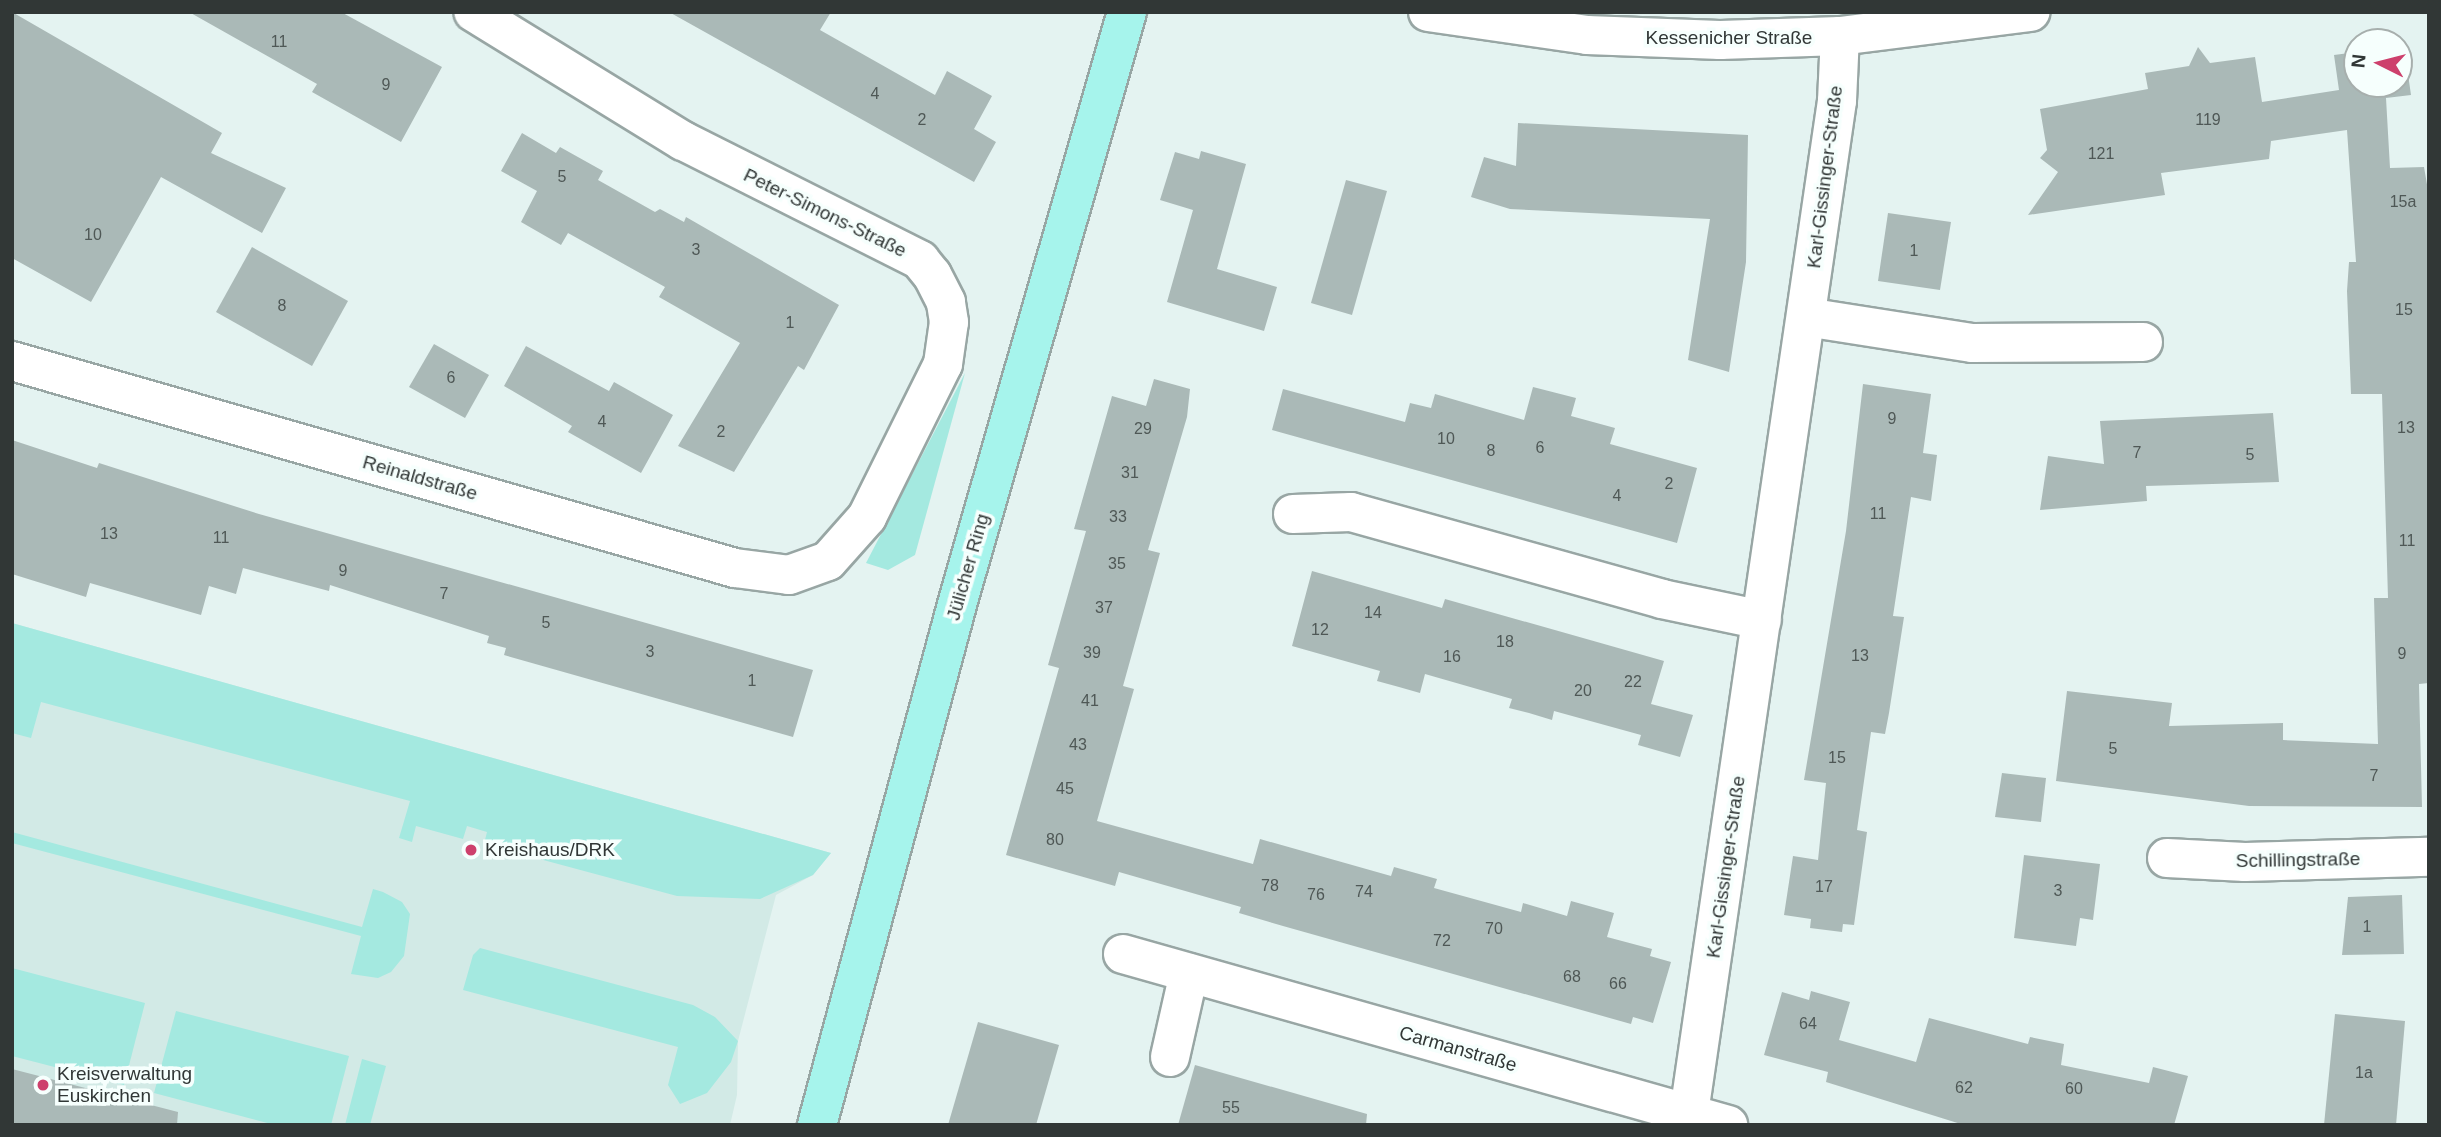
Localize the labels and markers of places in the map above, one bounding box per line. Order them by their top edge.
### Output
place label: Kreishaus/DRK [485,839,615,861]
marker: Kreishaus/DRK [463,842,479,858]
place label: Kreisverwaltung Euskirchen [57,1063,192,1107]
marker: Kreisverwaltung Euskirchen [35,1077,51,1093]

